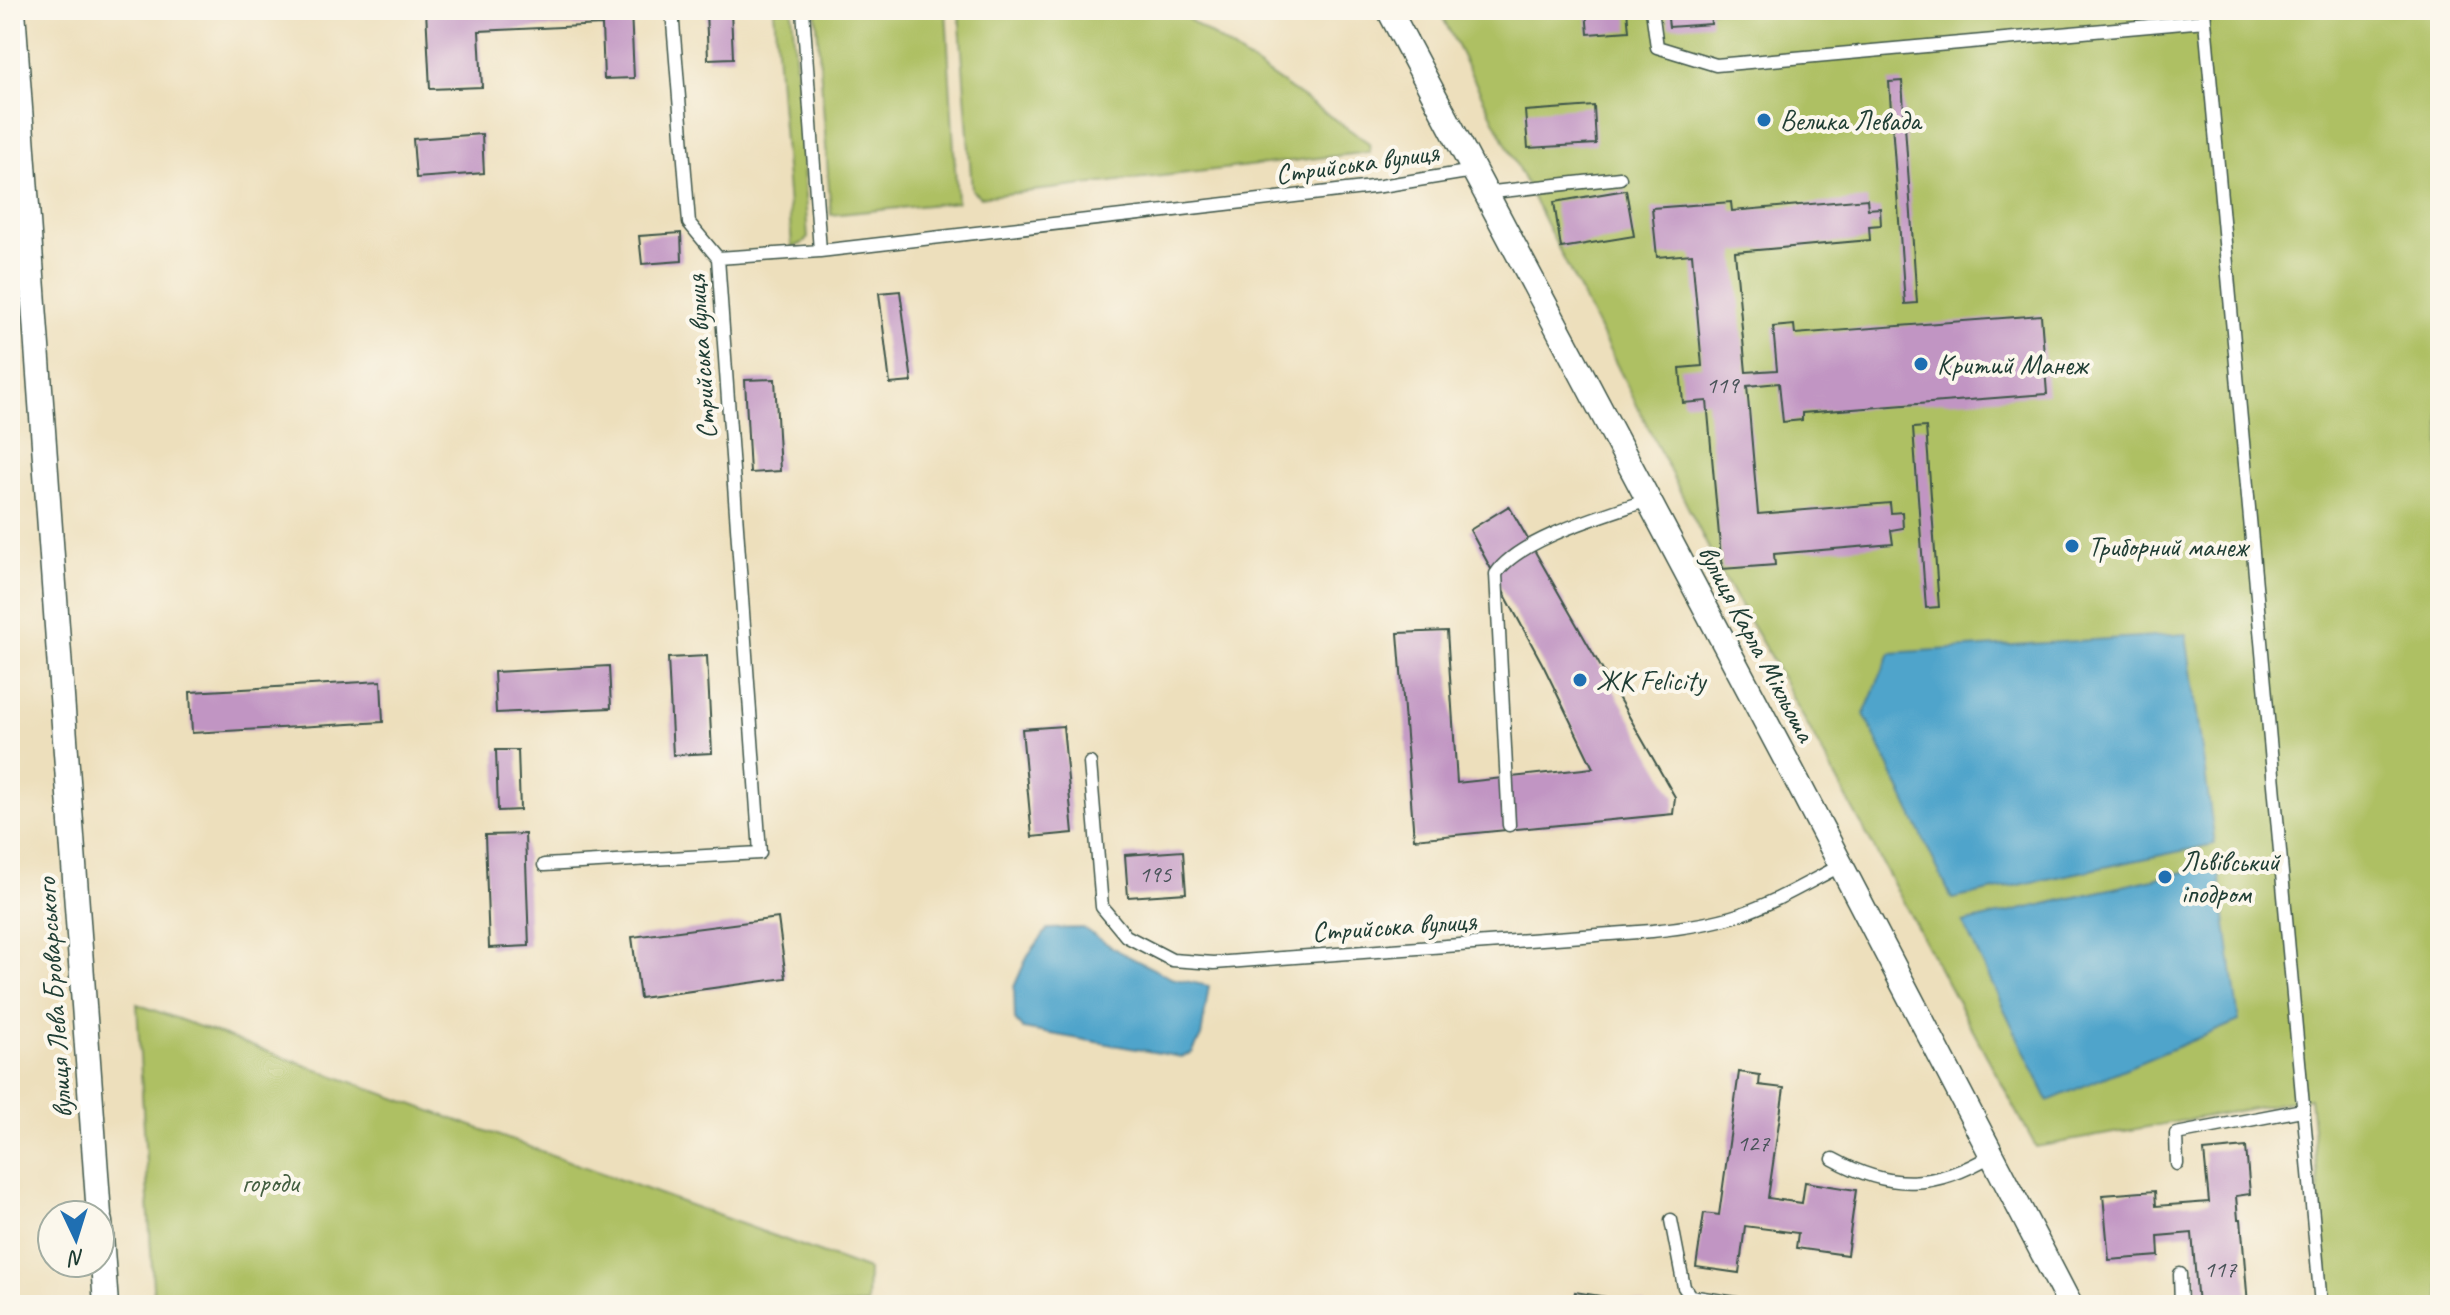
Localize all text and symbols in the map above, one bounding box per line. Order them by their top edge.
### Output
place label: Велика Левада [1780,103,1923,138]
marker: Велика Левада [1755,111,1773,129]
street label: Стрийська вулиця [1273,134,1442,192]
street label: Стрийська вулиця [678,273,724,440]
place label: Критий Манеж [1937,347,2090,382]
marker: Критий Манеж [1912,355,1930,373]
house number: 119 [1706,370,1740,400]
place label: Триборний манеж [2088,529,2250,564]
marker: Триборний манеж [2063,537,2081,555]
street label: вулиця Карла Мікльоша [1690,539,1824,749]
place label: ЖК Felicity [1596,663,1708,698]
marker: ЖК Felicity [1571,671,1589,689]
place label: Львівський іподром [2181,844,2281,911]
house number: 195 [1139,859,1172,889]
marker: Львівський іподром [2156,868,2174,886]
street label: вулиця Лева Броварського [28,874,80,1119]
street label: Стрийська вулиця [1311,903,1478,949]
house number: 127 [1737,1128,1770,1158]
park label: городи [242,1165,301,1200]
north arrow [36,1199,116,1279]
text: N [66,1244,85,1273]
house number: 117 [2204,1254,2237,1284]

